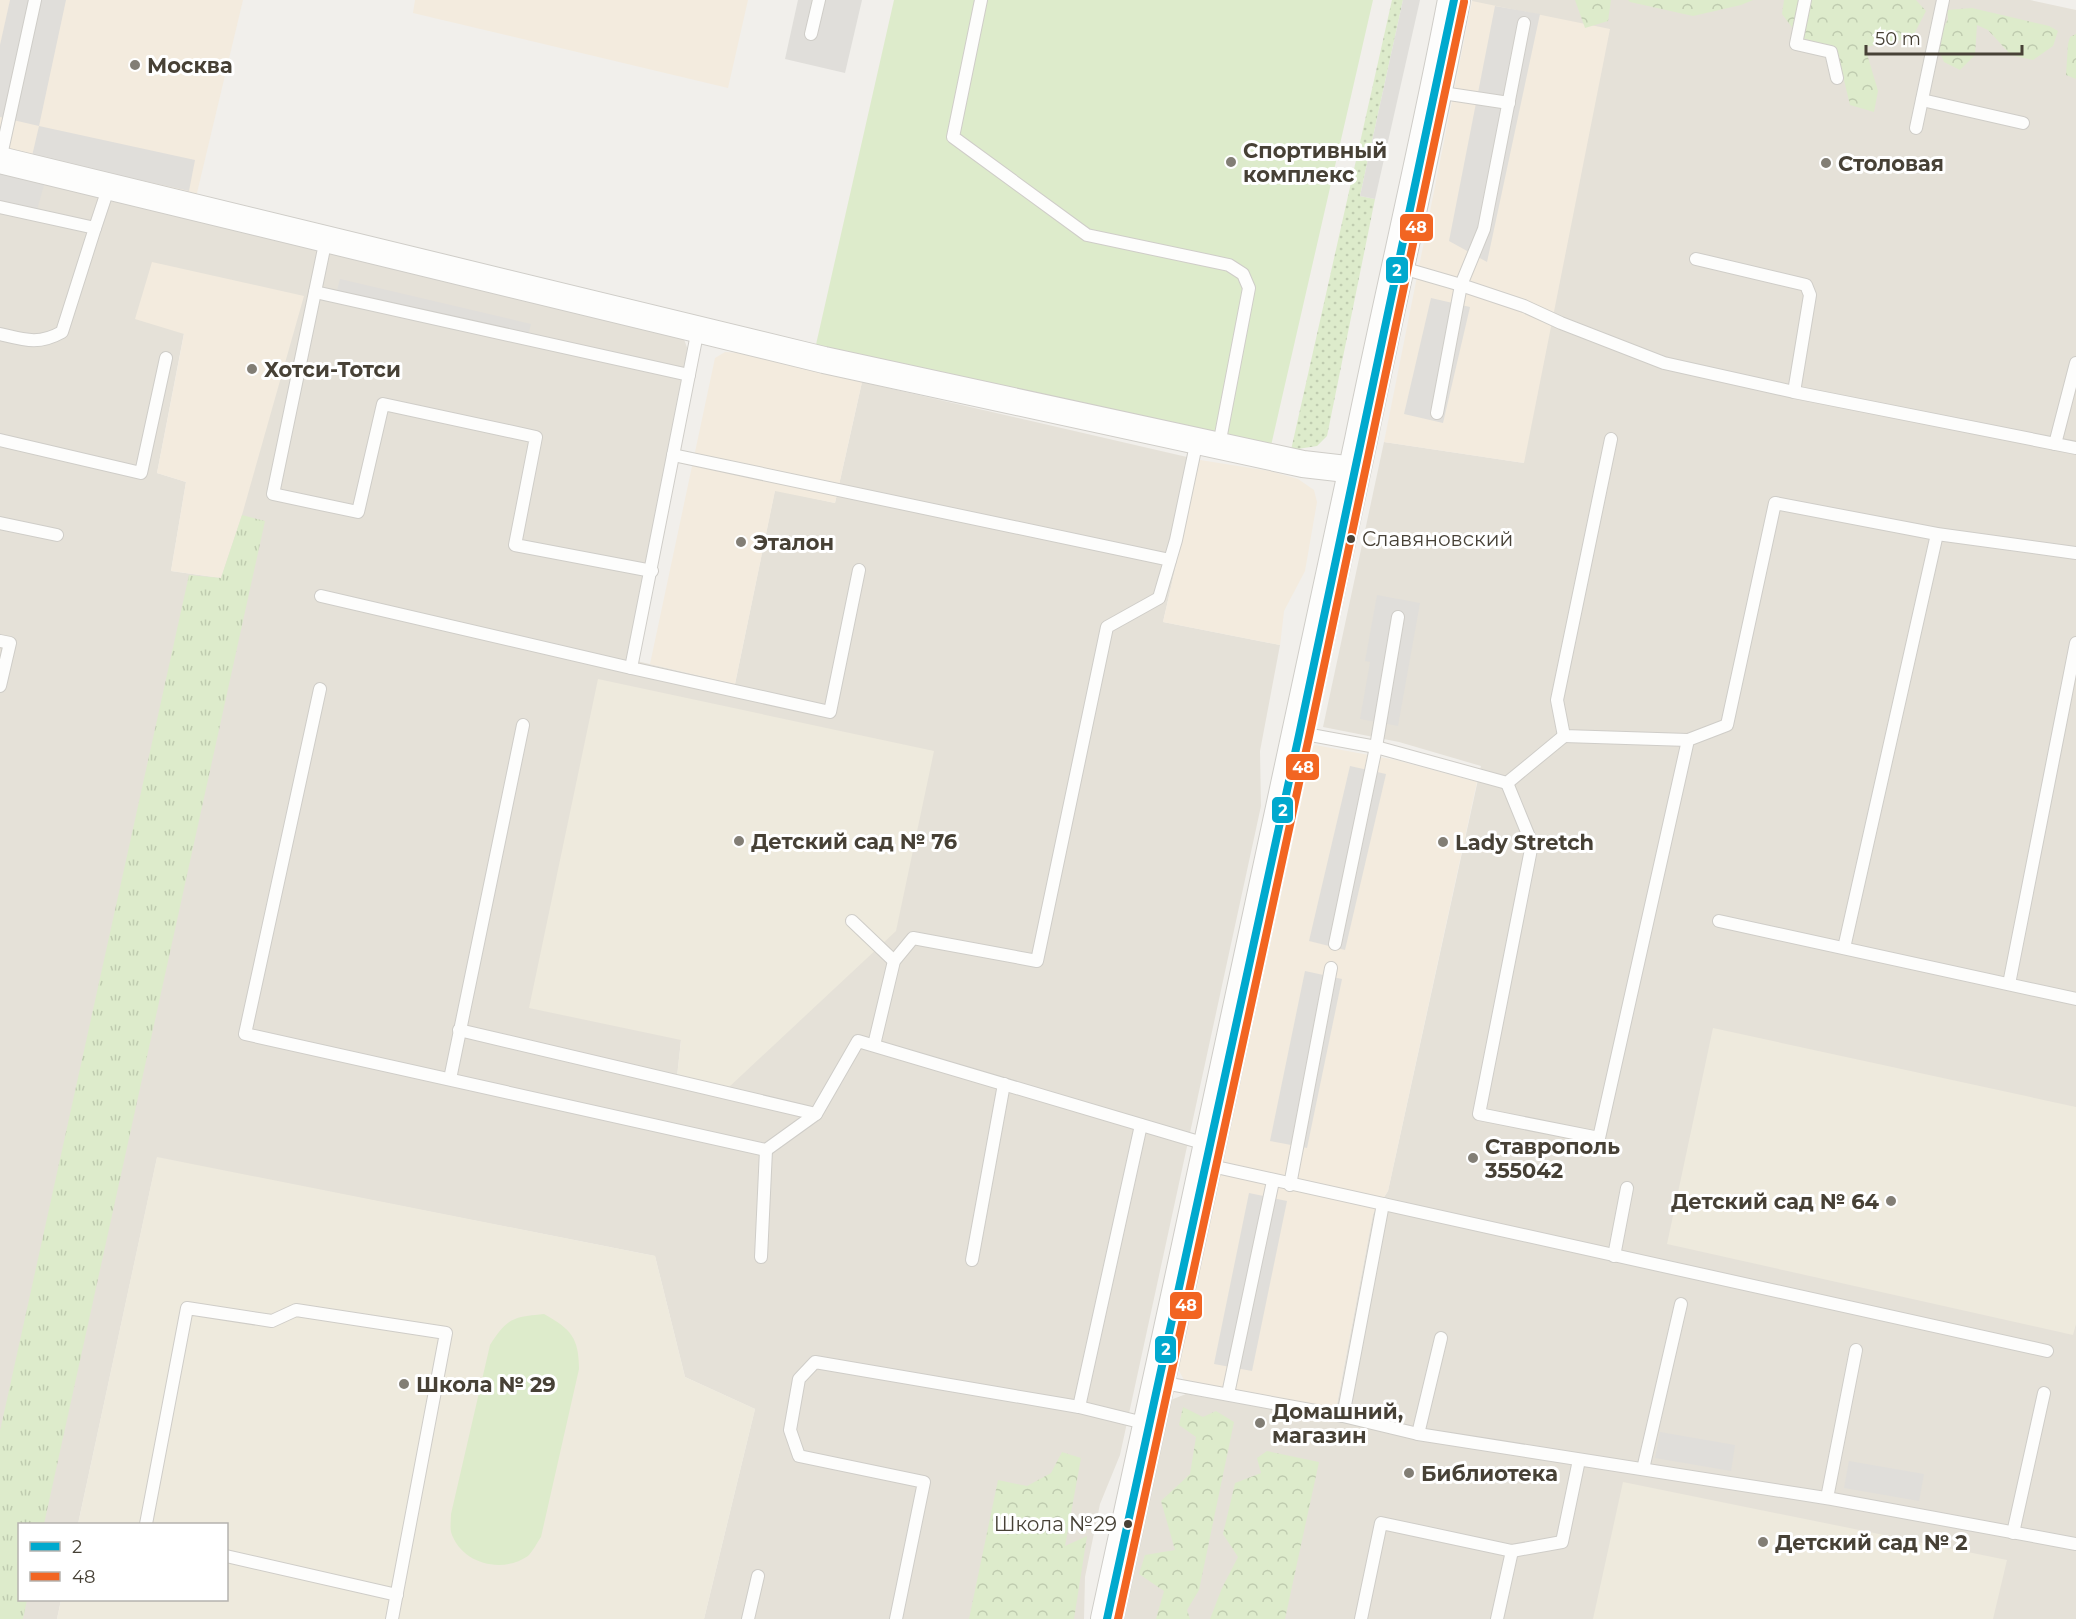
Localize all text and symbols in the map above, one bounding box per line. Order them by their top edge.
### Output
scale bar [1866,18,2022,56]
text: 50 m [1875,28,1921,50]
place label: Москва [147,53,233,78]
marker: Москва [128,58,142,72]
place label: Спортивный комплекс [1243,138,1387,187]
place label: Столовая [1838,151,1944,176]
marker: Спортивный комплекс [1224,155,1238,169]
marker: Столовая [1819,156,1833,170]
line badge: 48 [1399,213,1434,242]
text: 48 [1405,218,1427,237]
line badge: 2 [1385,256,1409,284]
text: 2 [1392,261,1402,280]
place label: Хотси-Тотси [264,357,401,382]
marker: Хотси-Тотси [245,362,259,376]
place label: Славяновский [1362,527,1513,551]
place label: Эталон [753,530,834,555]
marker: Славяновский [1345,533,1357,545]
marker: Эталон [734,535,748,549]
line badge: 48 [1285,753,1320,781]
text: 48 [1292,758,1314,777]
line badge: 2 [1271,796,1294,824]
text: 2 [1278,801,1288,820]
place label: Детский сад № 76 [751,829,957,854]
place label: Lady Stretch [1455,830,1594,855]
marker: Детский сад № 76 [732,834,746,848]
marker: Lady Stretch [1436,835,1450,849]
place label: Ставрополь 355042 [1484,1134,1620,1183]
marker: Ставрополь 355042 [1466,1151,1480,1165]
place label: Детский сад № 64 [1671,1189,1880,1214]
marker: Детский сад № 64 [1884,1194,1898,1208]
line badge: 48 [1169,1291,1203,1320]
text: 48 [1175,1296,1197,1315]
line badge: 2 [1154,1335,1177,1364]
text: 2 [1161,1340,1171,1359]
place label: Школа № 29 [416,1372,556,1397]
marker: Школа № 29 [397,1377,411,1391]
place label: Домашний, магазин [1272,1399,1403,1448]
marker: Домашний, магазин [1253,1416,1267,1430]
place label: Библиотека [1421,1461,1558,1486]
marker: Библиотека [1402,1466,1416,1480]
place label: Школа №29 [994,1512,1117,1536]
marker: Школа №29 [1122,1518,1134,1530]
legend [18,1523,228,1601]
place label: Детский сад № 2 [1775,1530,1968,1555]
marker: Детский сад № 2 [1756,1535,1770,1549]
text: 2 [72,1536,82,1558]
text: 48 [72,1566,96,1588]

